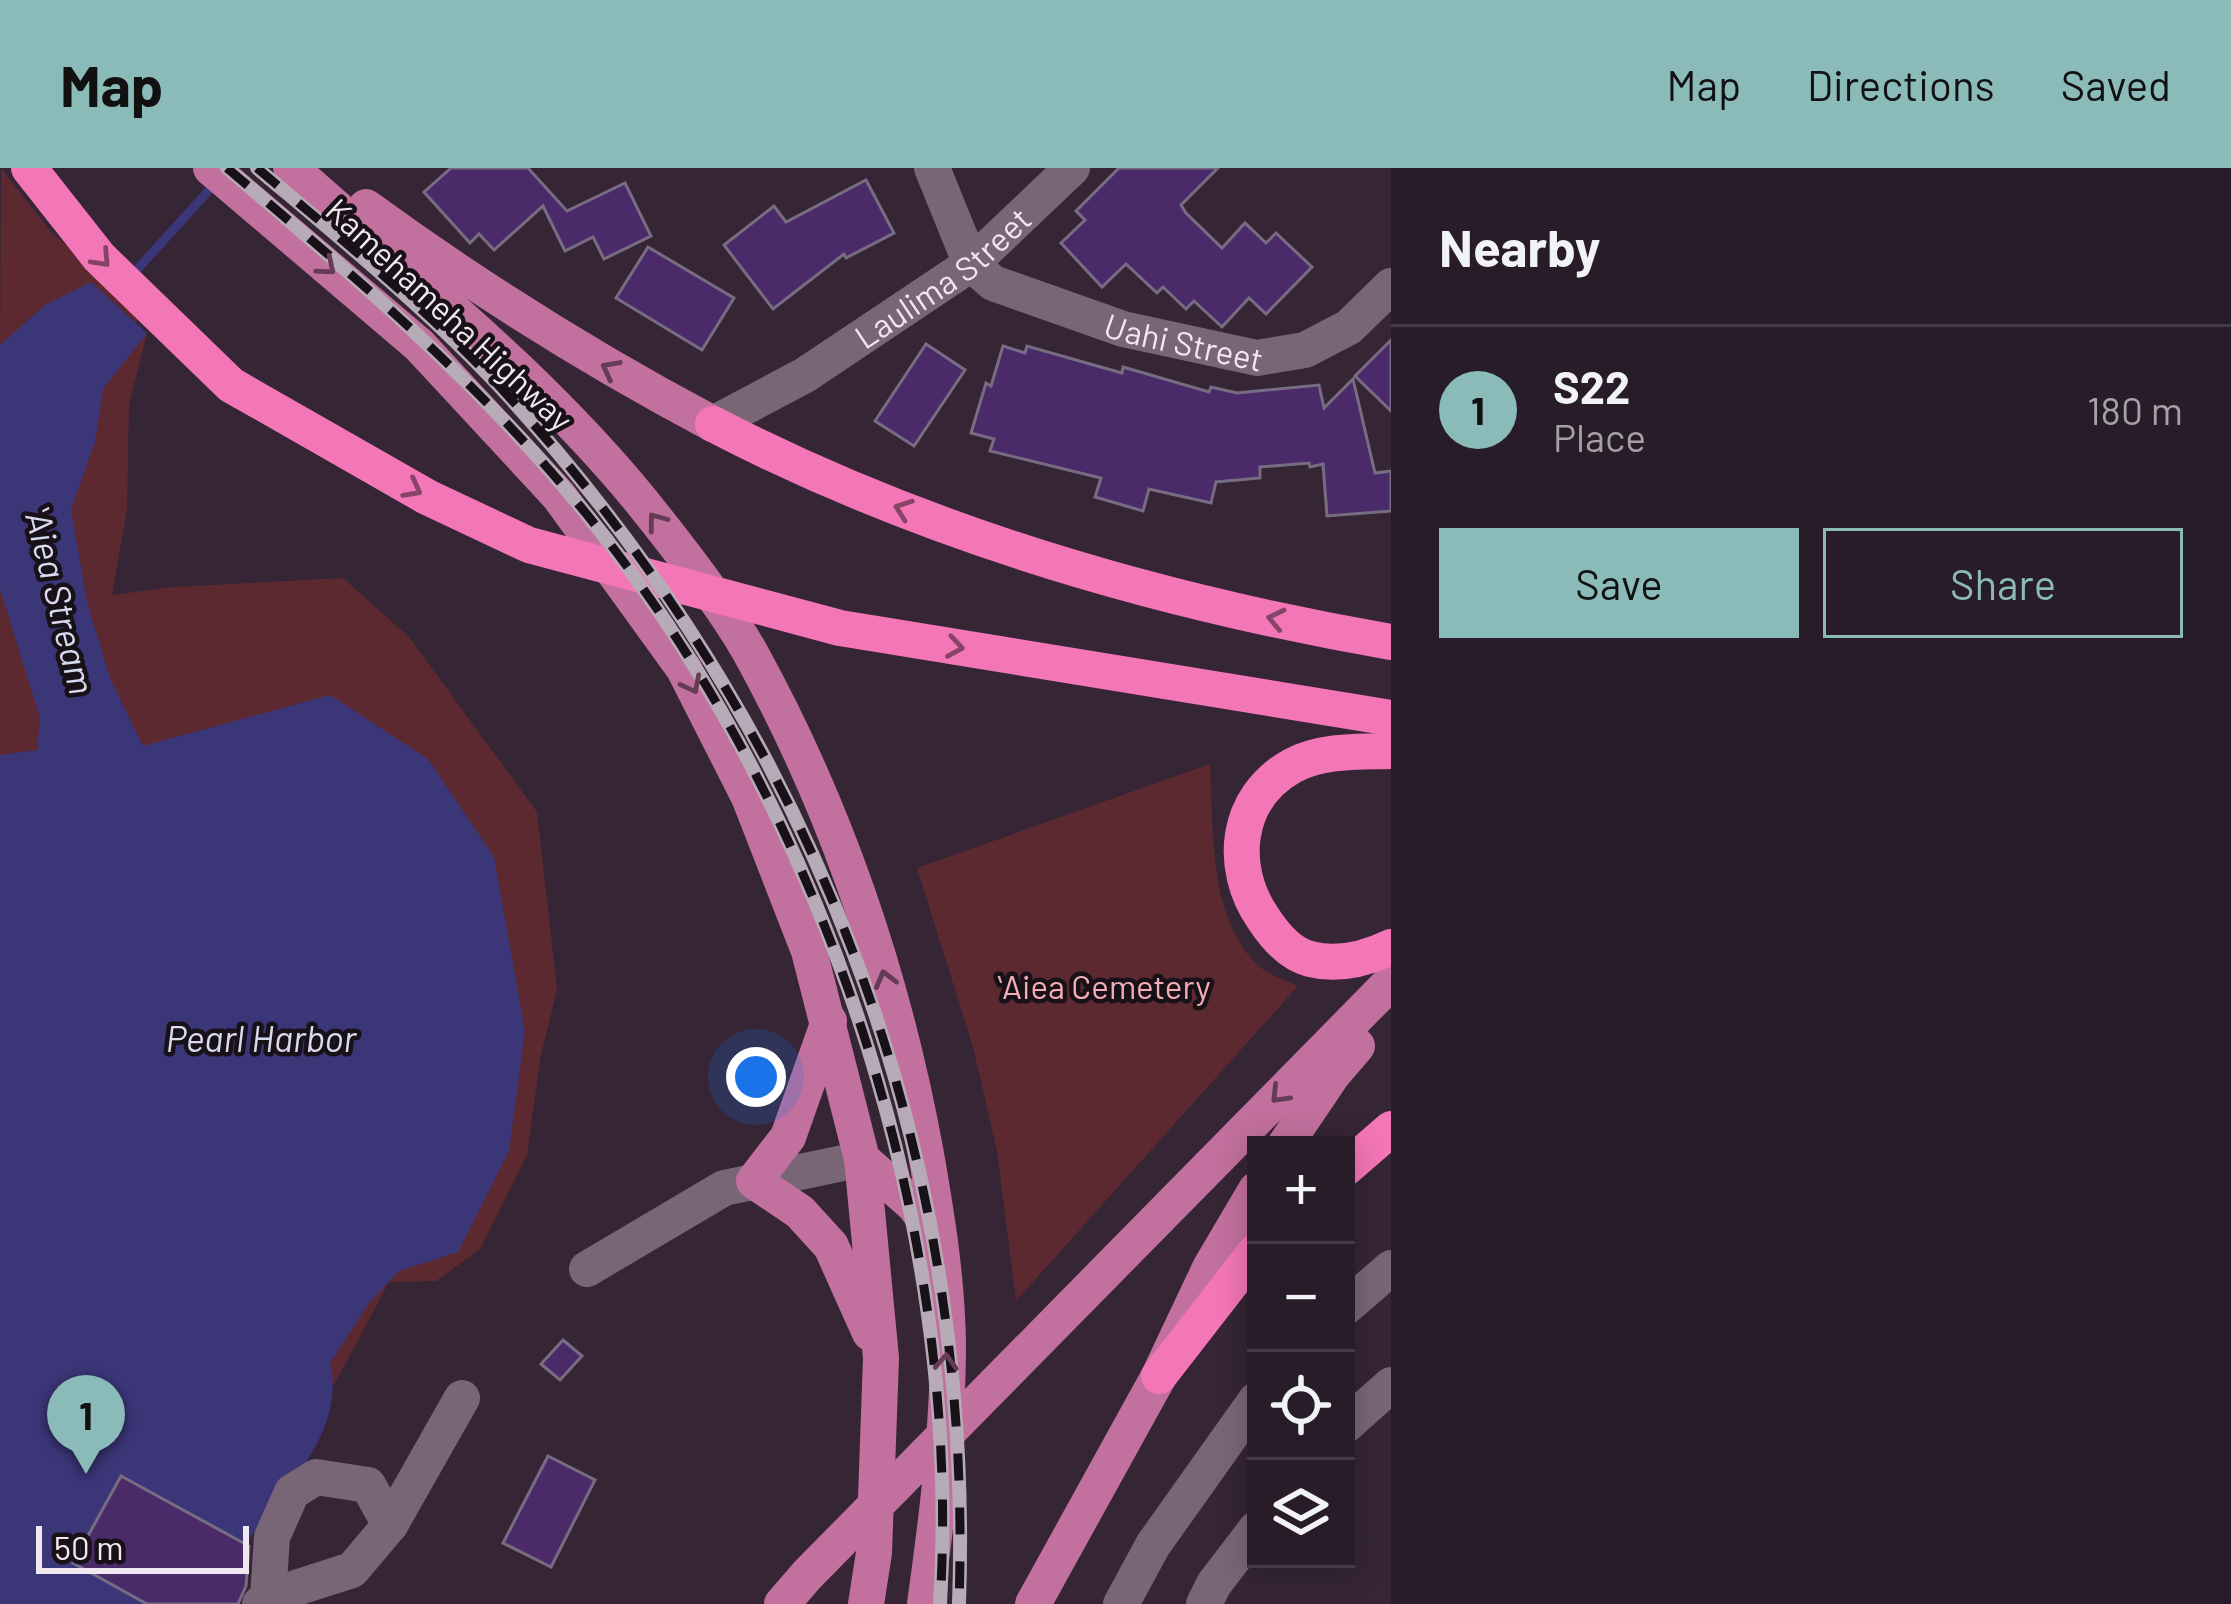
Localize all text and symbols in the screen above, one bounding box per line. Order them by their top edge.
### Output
text: Map [60,50,163,118]
text: Map [1666,59,1741,109]
text: Directions [1807,59,1995,109]
text: Saved [2061,59,2171,109]
street label: Kamehameha Highway [318,189,582,439]
street label: Laulima Street [847,198,1039,356]
text: Nearby [1439,216,1600,277]
one-way arrow [88,245,110,267]
one-way arrow [313,252,335,274]
street label: Uahi Street [1099,304,1267,379]
text: S22 [1553,359,1630,413]
one-way arrow [601,360,622,383]
text: 1 [1471,386,1485,433]
text: 180 m [2087,386,2183,433]
text: Place [1553,413,1646,460]
one-way arrow [400,475,421,498]
one-way arrow [893,499,914,523]
water label: ʻAiea Stream [17,502,105,698]
one-way arrow [648,512,670,534]
button: Save [1439,528,1799,638]
button: Share [1823,528,2183,638]
one-way arrow [1267,607,1287,633]
one-way arrow [945,633,965,658]
one-way arrow [678,672,701,694]
park label: ʻAiea Cemetery [997,966,1211,1006]
one-way arrow [875,969,900,989]
water label: Pearl Harbor [166,1016,358,1059]
your location [726,1047,786,1107]
one-way arrow [1271,1081,1293,1103]
map controls [1247,1136,1355,1568]
button: + [1247,1136,1355,1244]
button: − [1247,1244,1355,1352]
one-way arrow [933,1352,959,1371]
button: locate [1247,1352,1355,1460]
pin: 1 [47,1375,125,1474]
button: layers [1247,1460,1355,1568]
scale bar [36,1520,249,1573]
text: 50 m [54,1527,124,1567]

